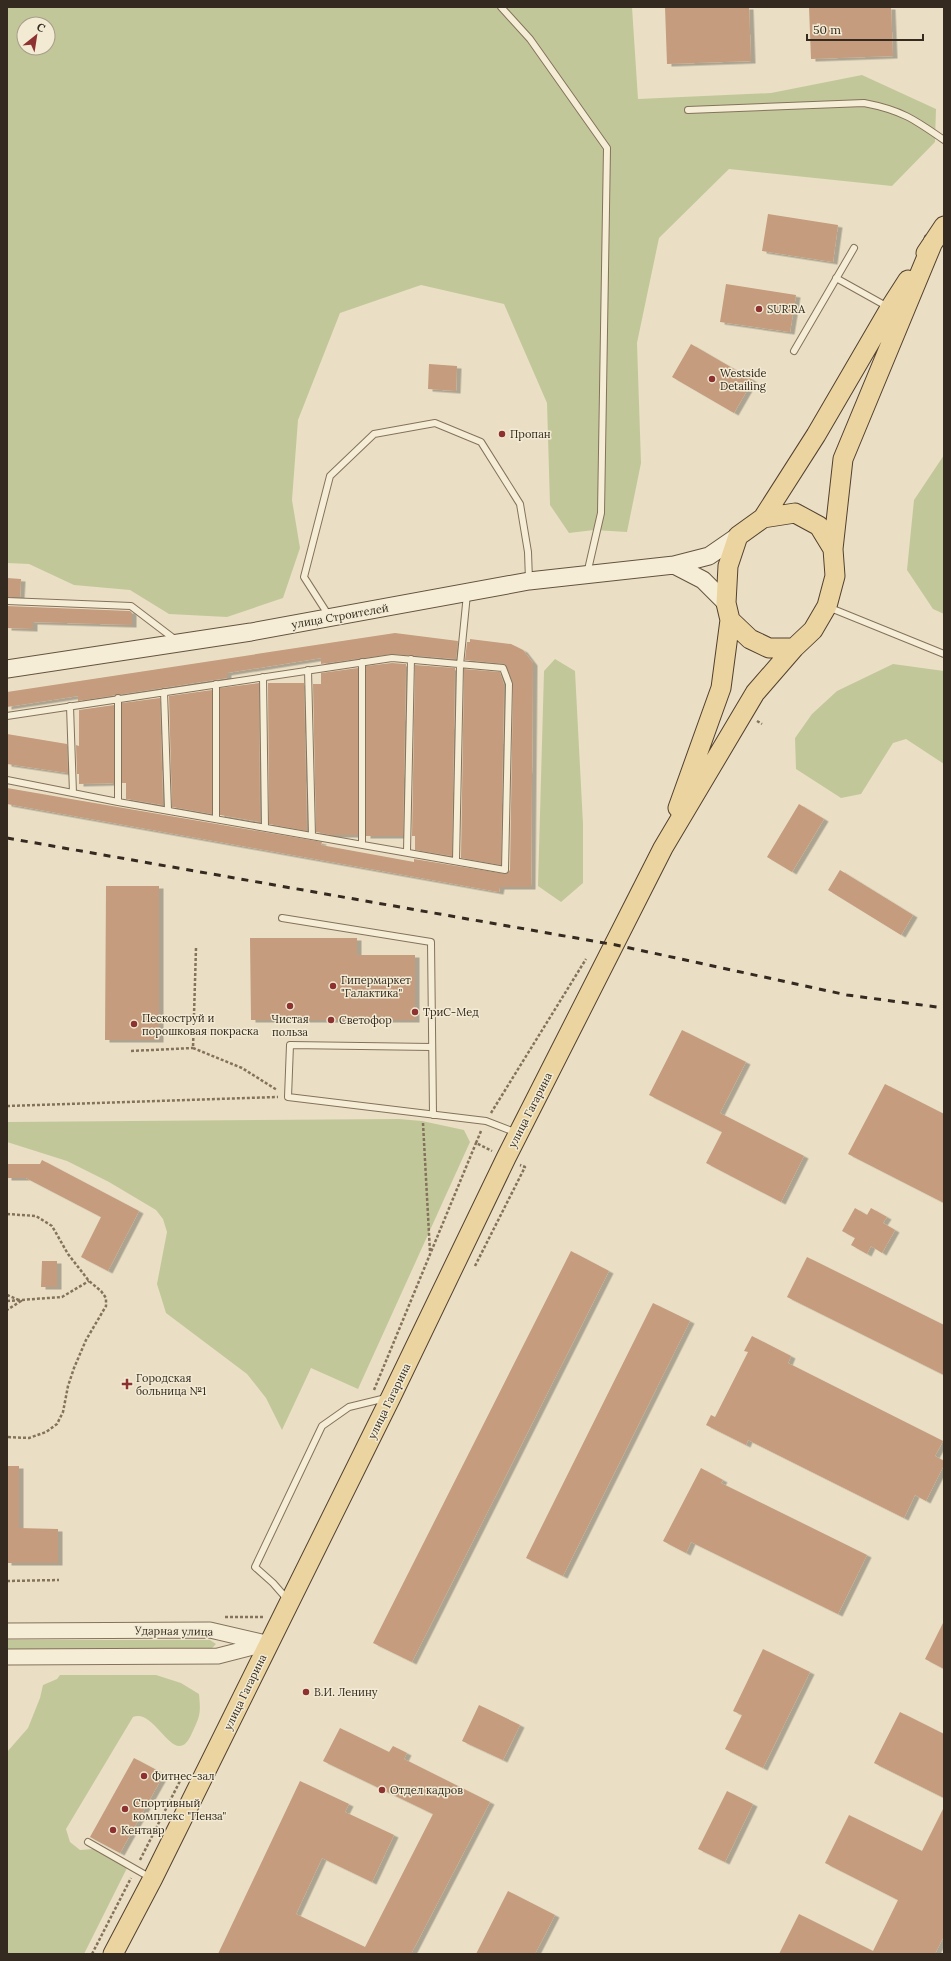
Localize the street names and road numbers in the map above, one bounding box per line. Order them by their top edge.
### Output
street label: улица Строителей [290,601,390,631]
street label: улица Гагарина [505,1070,555,1150]
street label: улица Гагарина [365,1360,414,1441]
street label: Ударная улица [134,1623,214,1639]
street label: улица Гагарина [221,1651,270,1732]

